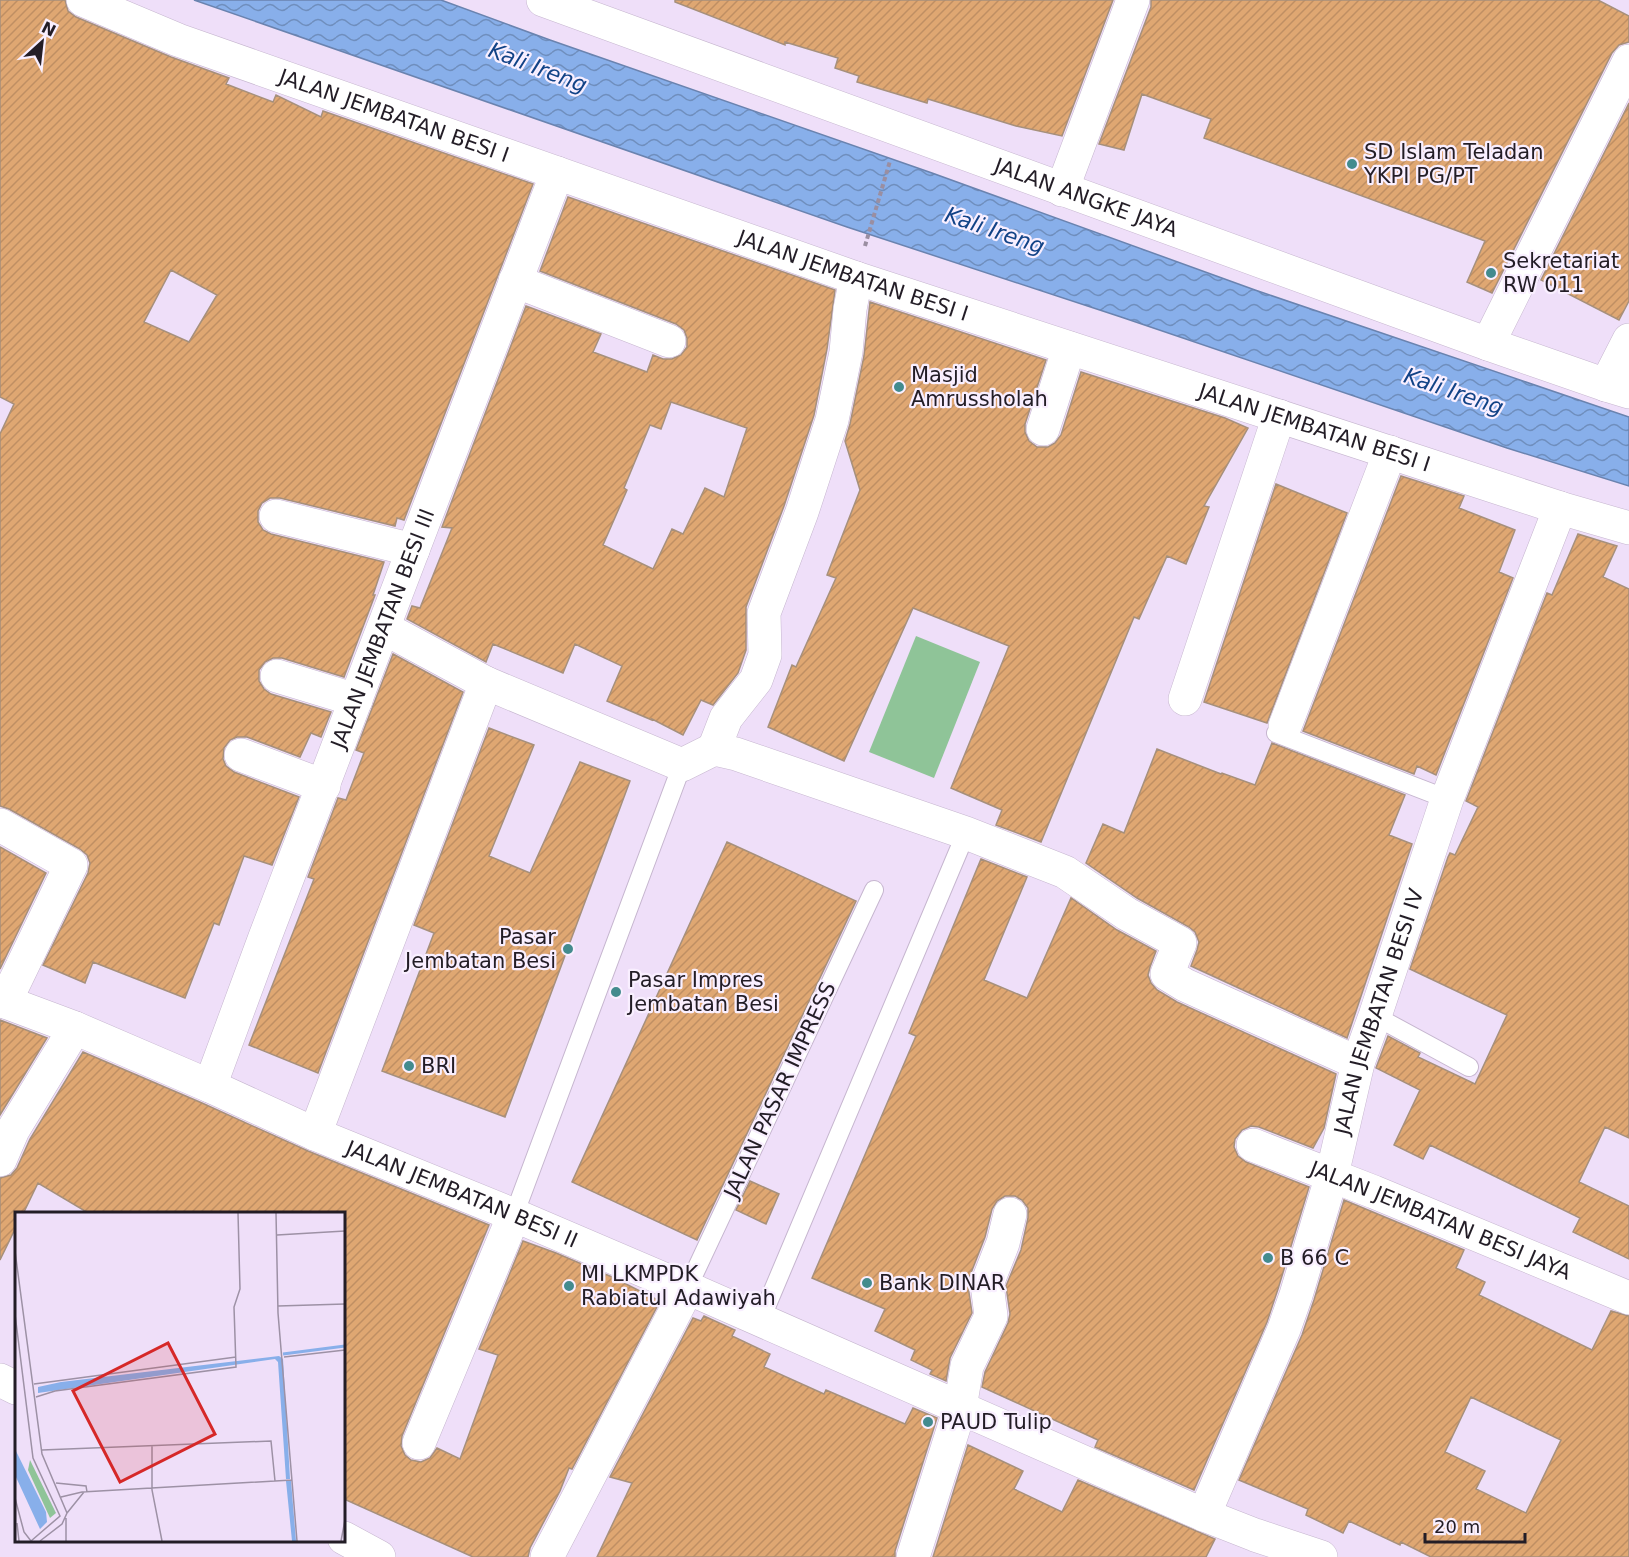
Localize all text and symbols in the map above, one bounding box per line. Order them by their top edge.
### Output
north arrow [12,12,72,72]
text: N [38,18,59,41]
water label: Kali Ireng [485,37,591,98]
street label: JALAN JEMBATAN BESI I [274,64,512,167]
place label: SD Islam Teladan YKPI PG/PT [1363,140,1544,188]
street label: JALAN ANGKE JAYA [989,153,1182,242]
marker: SD Islam Teladan YKPI PG/PT [1345,157,1359,171]
water label: Kali Ireng [942,202,1048,259]
street label: JALAN JEMBATAN BESI I [732,225,971,326]
place label: Sekretariat RW 011 [1503,249,1619,297]
marker: Sekretariat RW 011 [1484,266,1498,280]
place label: Masjid Amrussholah [911,363,1048,411]
water label: Kali Ireng [1401,363,1507,420]
street label: JALAN JEMBATAN BESI I [1194,378,1433,477]
marker: Masjid Amrussholah [892,380,906,394]
street label: JALAN JEMBATAN BESI III [326,505,440,754]
street label: JALAN JEMBATAN BESI IV [1329,885,1429,1139]
place label: Pasar Jembatan Besi [403,925,556,973]
marker: Pasar Jembatan Besi [561,942,575,956]
place label: Pasar Impres Jembatan Besi [626,968,779,1016]
street label: JALAN PASAR IMPRESS [718,978,841,1204]
marker: Pasar Impres Jembatan Besi [609,985,623,999]
place label: BRI [421,1054,456,1078]
marker: BRI [402,1059,416,1073]
street label: JALAN JEMBATAN BESI II [341,1135,581,1253]
street label: JALAN JEMBATAN BESI JAYA [1305,1156,1575,1285]
inset map [15,1212,345,1542]
place label: B 66 C [1280,1246,1349,1270]
marker: B 66 C [1261,1251,1275,1265]
place label: MI LKMPDK Rabiatul Adawiyah [581,1262,776,1310]
place label: Bank DINAR [879,1271,1005,1295]
marker: Bank DINAR [860,1276,874,1290]
marker: MI LKMPDK Rabiatul Adawiyah [562,1279,576,1293]
place label: PAUD Tulip [940,1410,1052,1434]
marker: PAUD Tulip [921,1415,935,1429]
scale bar [1425,1506,1526,1544]
text: 20 m [1434,1516,1480,1537]

